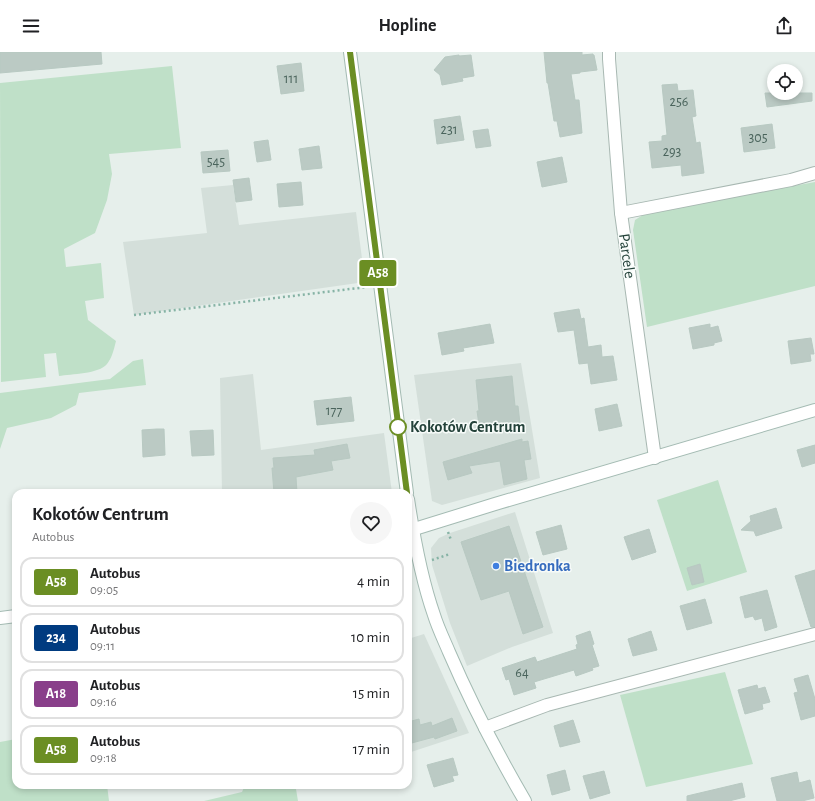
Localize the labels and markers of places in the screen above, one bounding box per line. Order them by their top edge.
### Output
marker: Kokotów Centrum [389,418,407,436]
place label: Kokotów Centrum [410,419,525,435]
place label: Biedronka [504,558,571,574]
marker: Biedronka [491,561,501,571]

